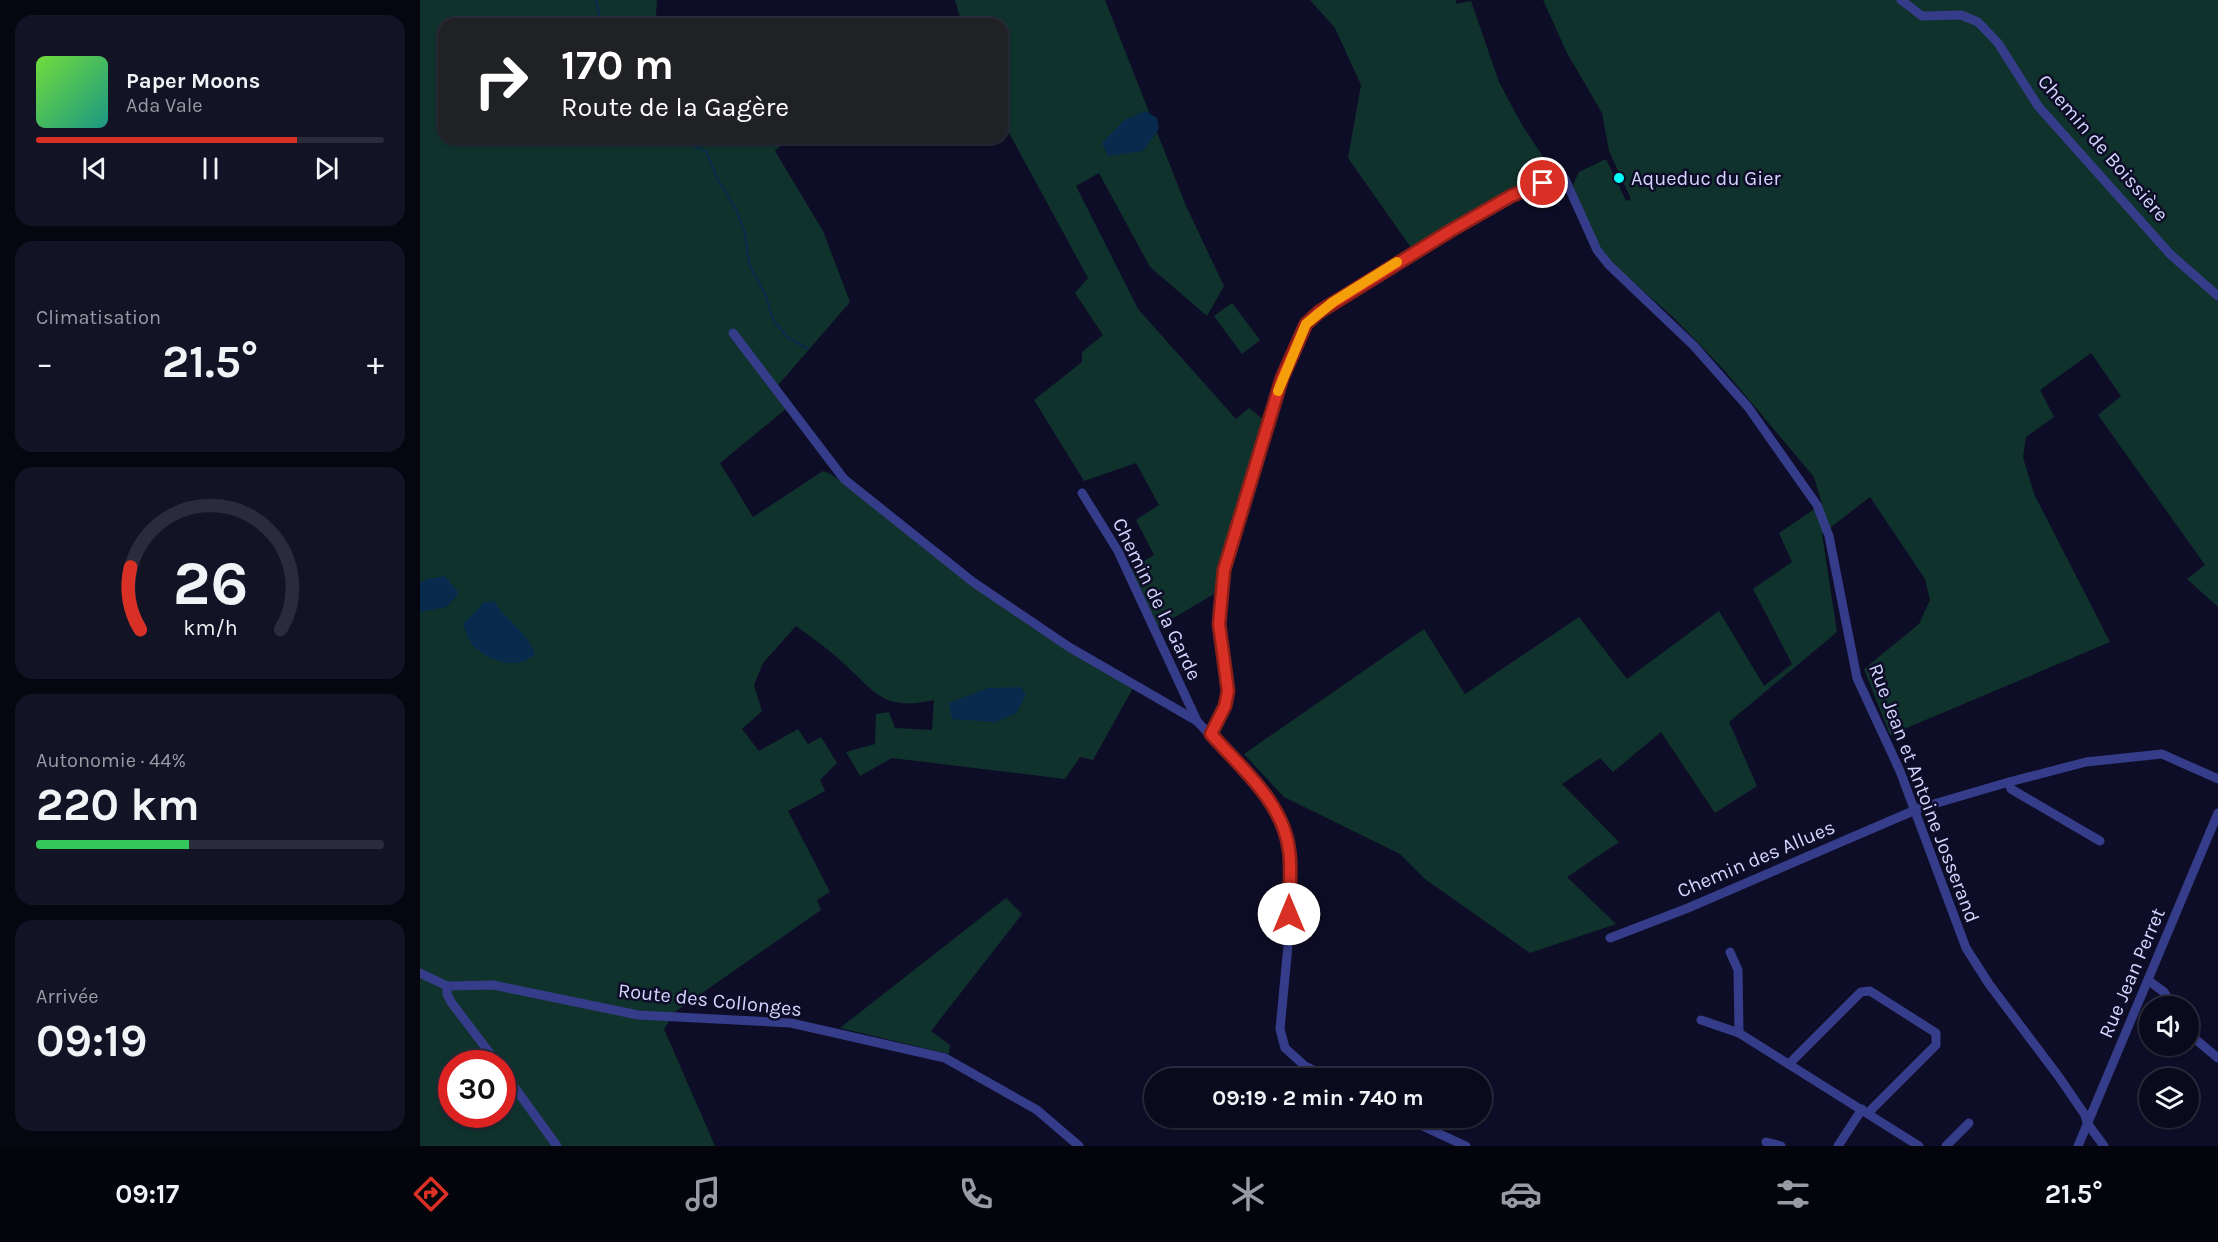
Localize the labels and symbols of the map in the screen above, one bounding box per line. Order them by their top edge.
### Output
street label: Chemin de Boissière [2033,70,2173,226]
pin [1517,157,1568,208]
place label: Aqueduc du Gier [1631,167,1781,190]
marker: Aqueduc du Gier [1612,171,1626,185]
street label: Chemin de la Garde [1108,514,1206,684]
street label: Rue Jean et Antoine Josserand [1864,660,1984,926]
street label: Chemin des Allues [1674,815,1838,903]
position arrow [1257,882,1321,946]
street label: Rue Jean Perret [2094,904,2170,1042]
street label: Route des Collonges [617,979,803,1021]
speed limit sign: 30 [438,1050,516,1128]

